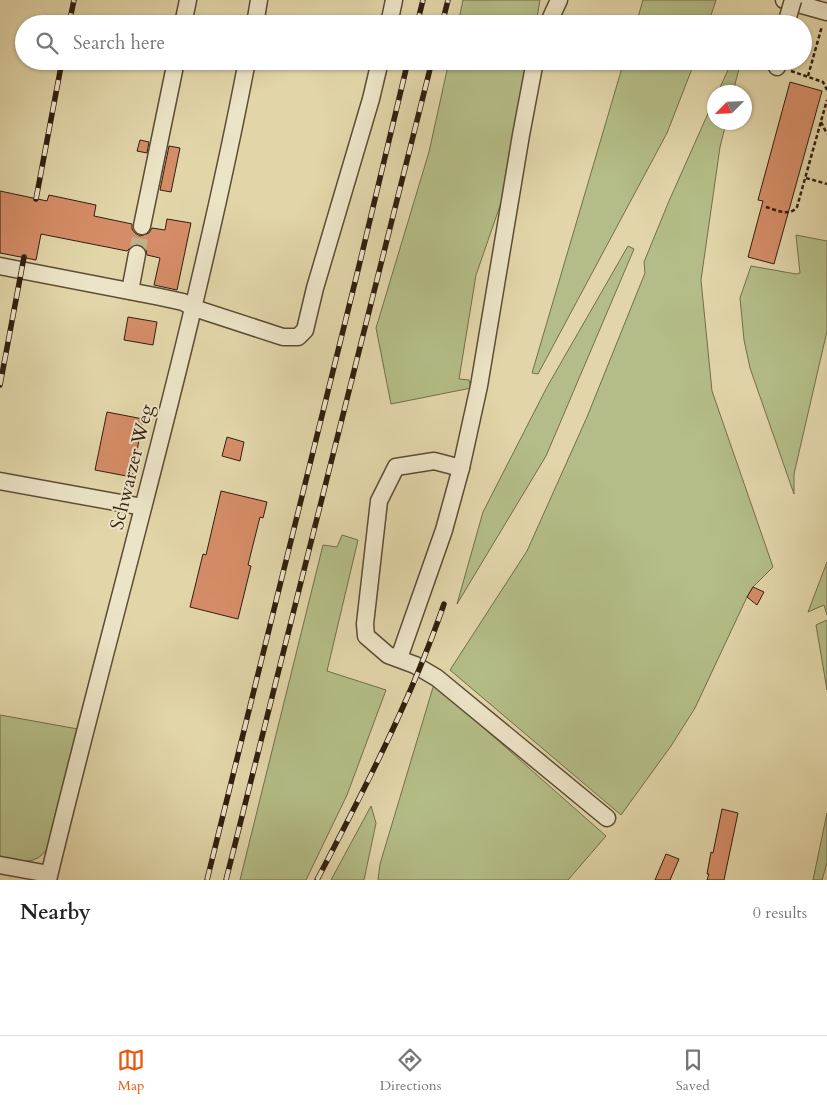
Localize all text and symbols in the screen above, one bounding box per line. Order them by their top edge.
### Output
search box [15,15,812,70]
icon: search [33,29,61,57]
text: Search here [73,30,165,56]
north arrow [707,85,752,130]
street label: Schwarzer Weg [104,401,160,532]
text: Nearby [20,898,91,927]
text: 0 results [753,902,807,924]
tab: Map [117,1046,145,1095]
tab: Directions [380,1046,441,1095]
tab: Saved [676,1046,710,1095]

